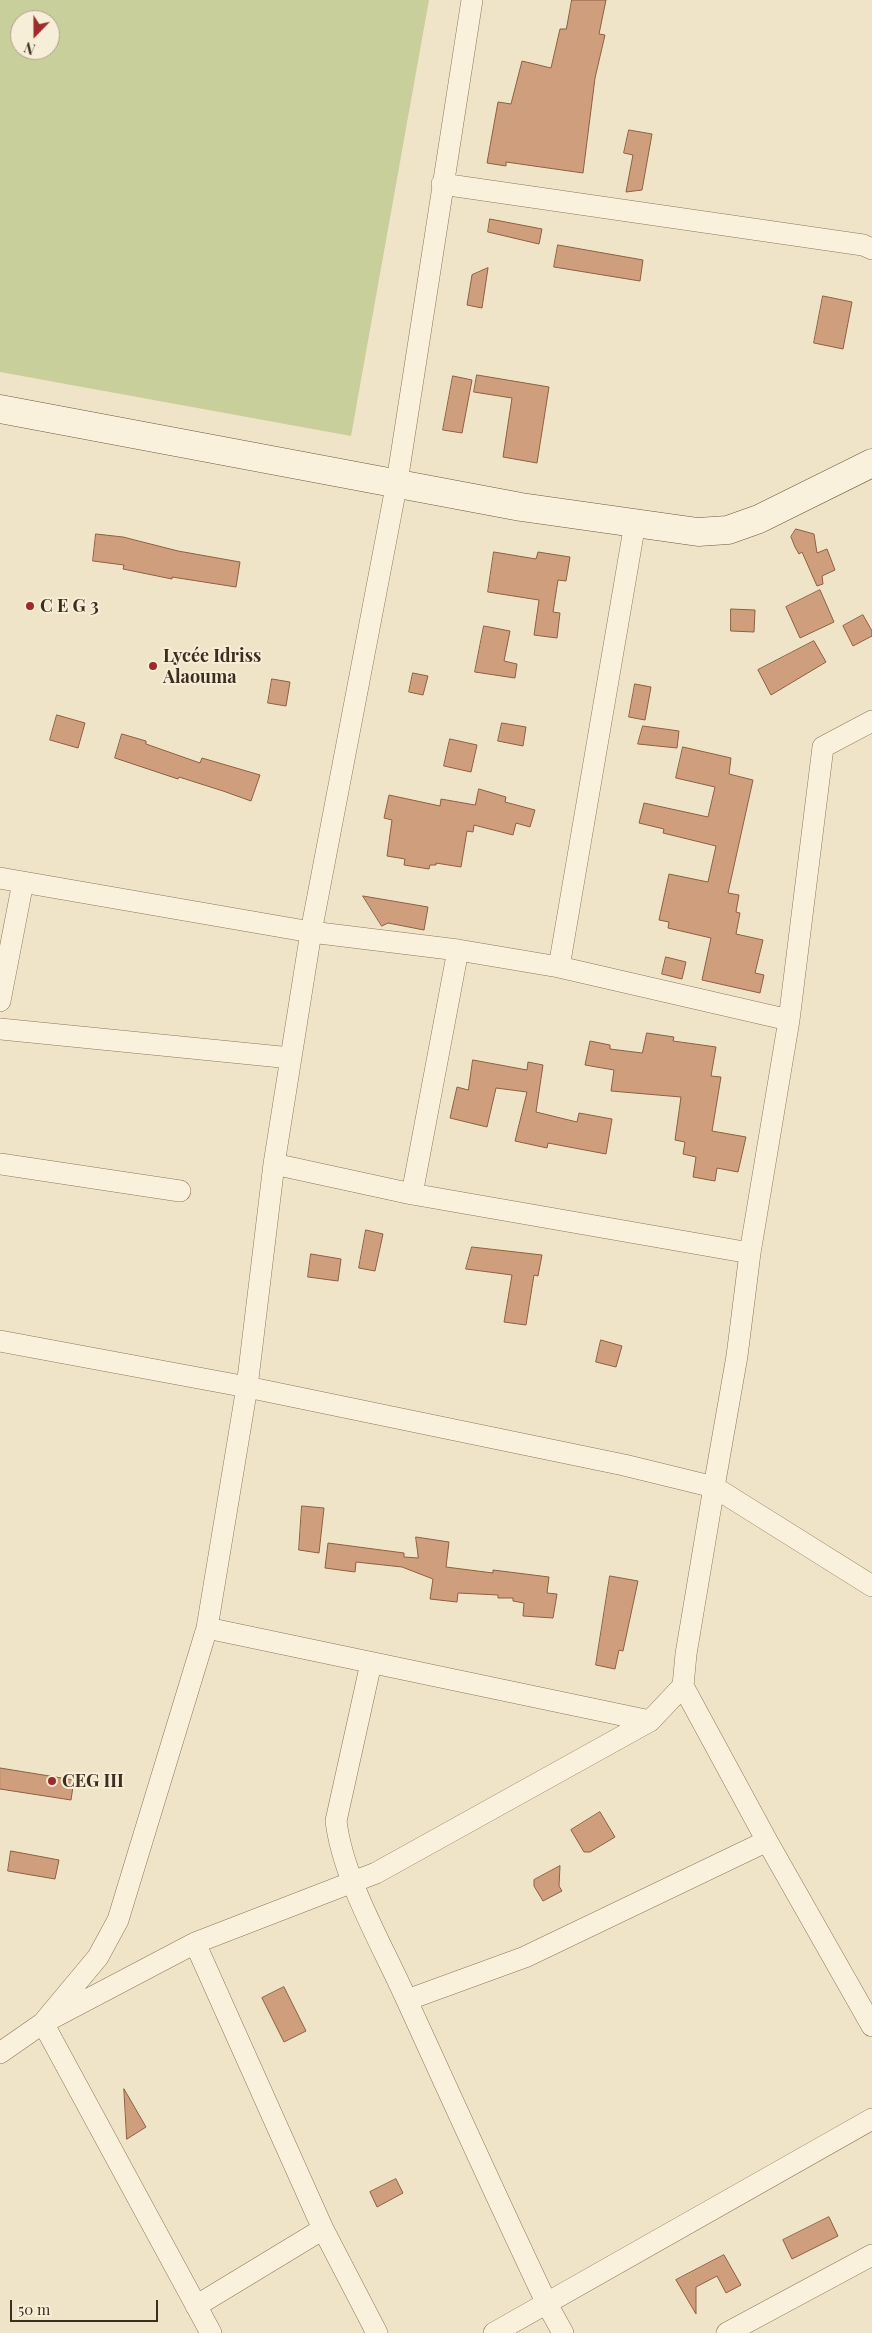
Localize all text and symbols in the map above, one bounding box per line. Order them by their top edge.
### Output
north arrow [10,10,60,60]
text: N [21,38,38,59]
place label: C E G 3 [40,595,99,617]
marker: C E G 3 [24,600,36,612]
place label: Lycée Idriss Alaouma [163,645,261,688]
marker: Lycée Idriss Alaouma [147,660,159,672]
place label: CEG III [62,1770,124,1792]
marker: CEG III [46,1775,58,1787]
scale bar [12,2290,160,2322]
text: 50 m [18,2299,50,2319]

